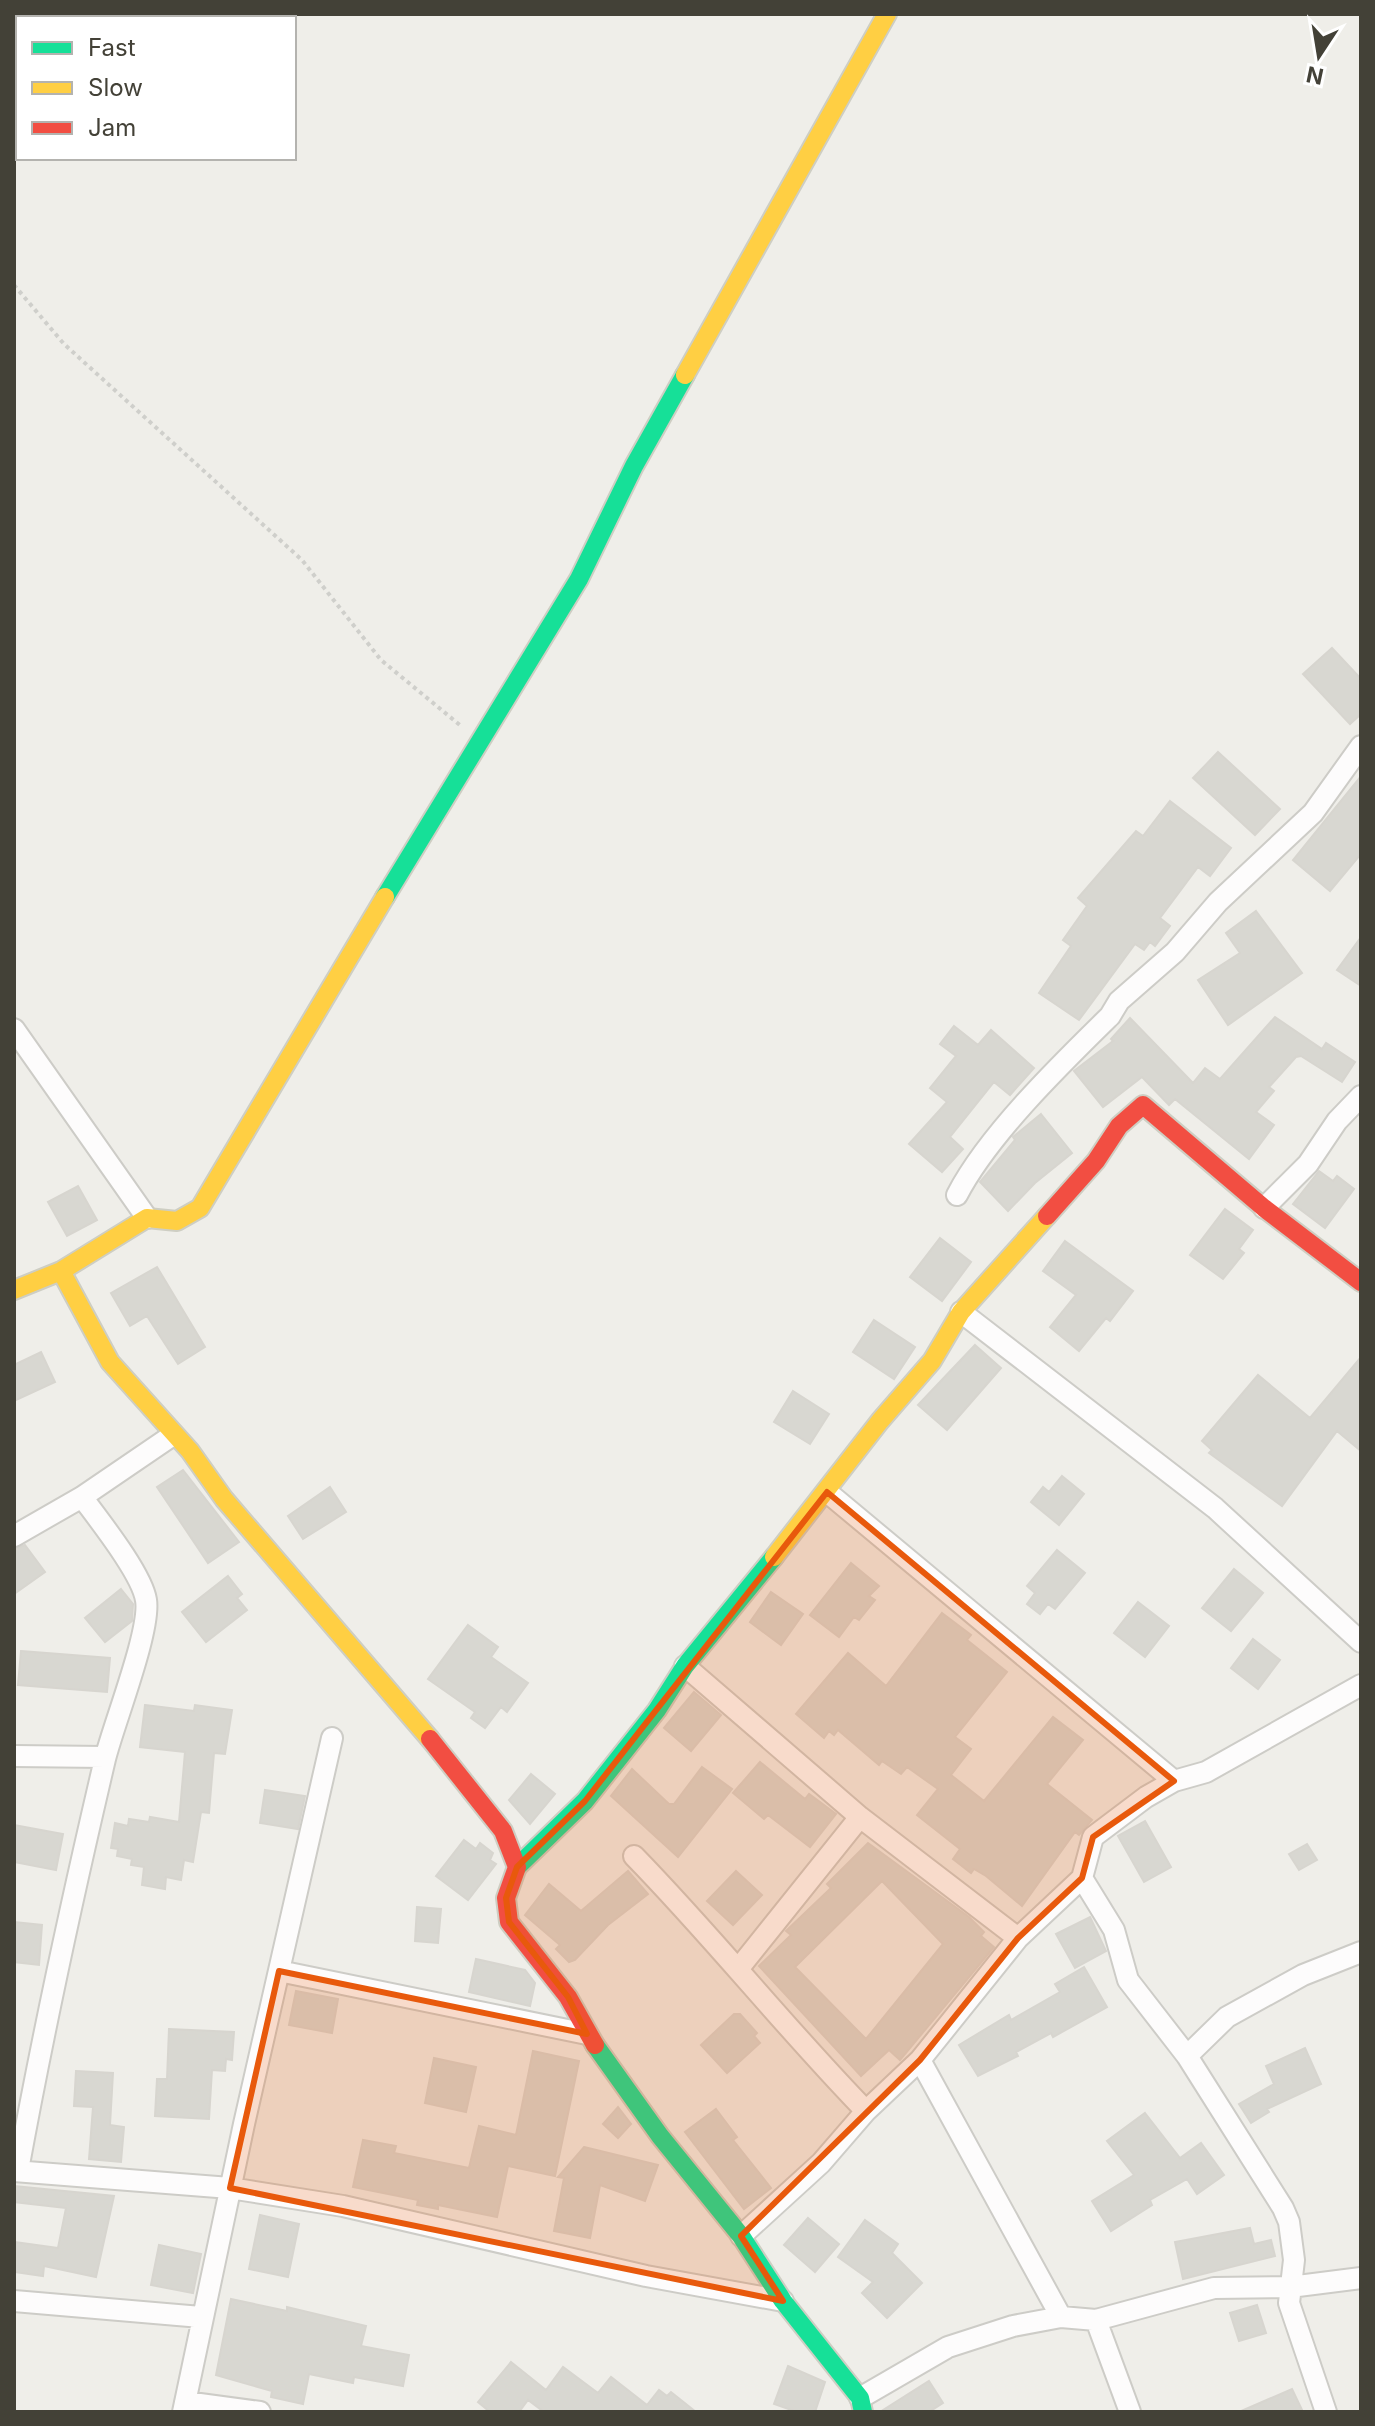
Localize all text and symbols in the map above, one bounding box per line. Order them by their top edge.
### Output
legend [16,16,296,160]
north arrow [1279,16,1359,96]
text: Fast [88,33,136,62]
text: N [1304,61,1326,90]
text: Slow [88,73,143,102]
text: Jam [88,113,136,142]

